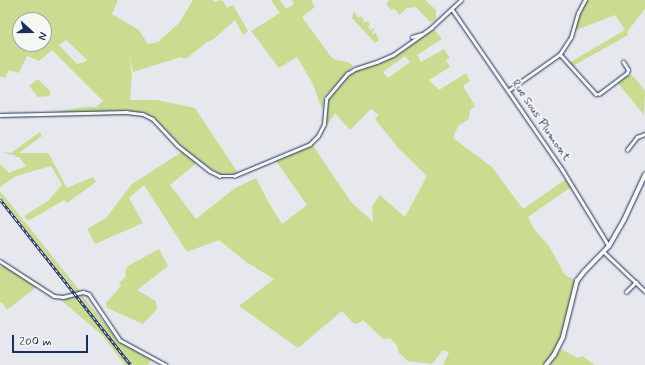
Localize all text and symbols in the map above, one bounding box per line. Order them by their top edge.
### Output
north arrow [12,12,52,52]
text: N [34,30,50,42]
street label: Rue Sous Plumont [509,80,571,162]
scale bar [14,327,90,353]
text: 200 m [19,334,52,350]

